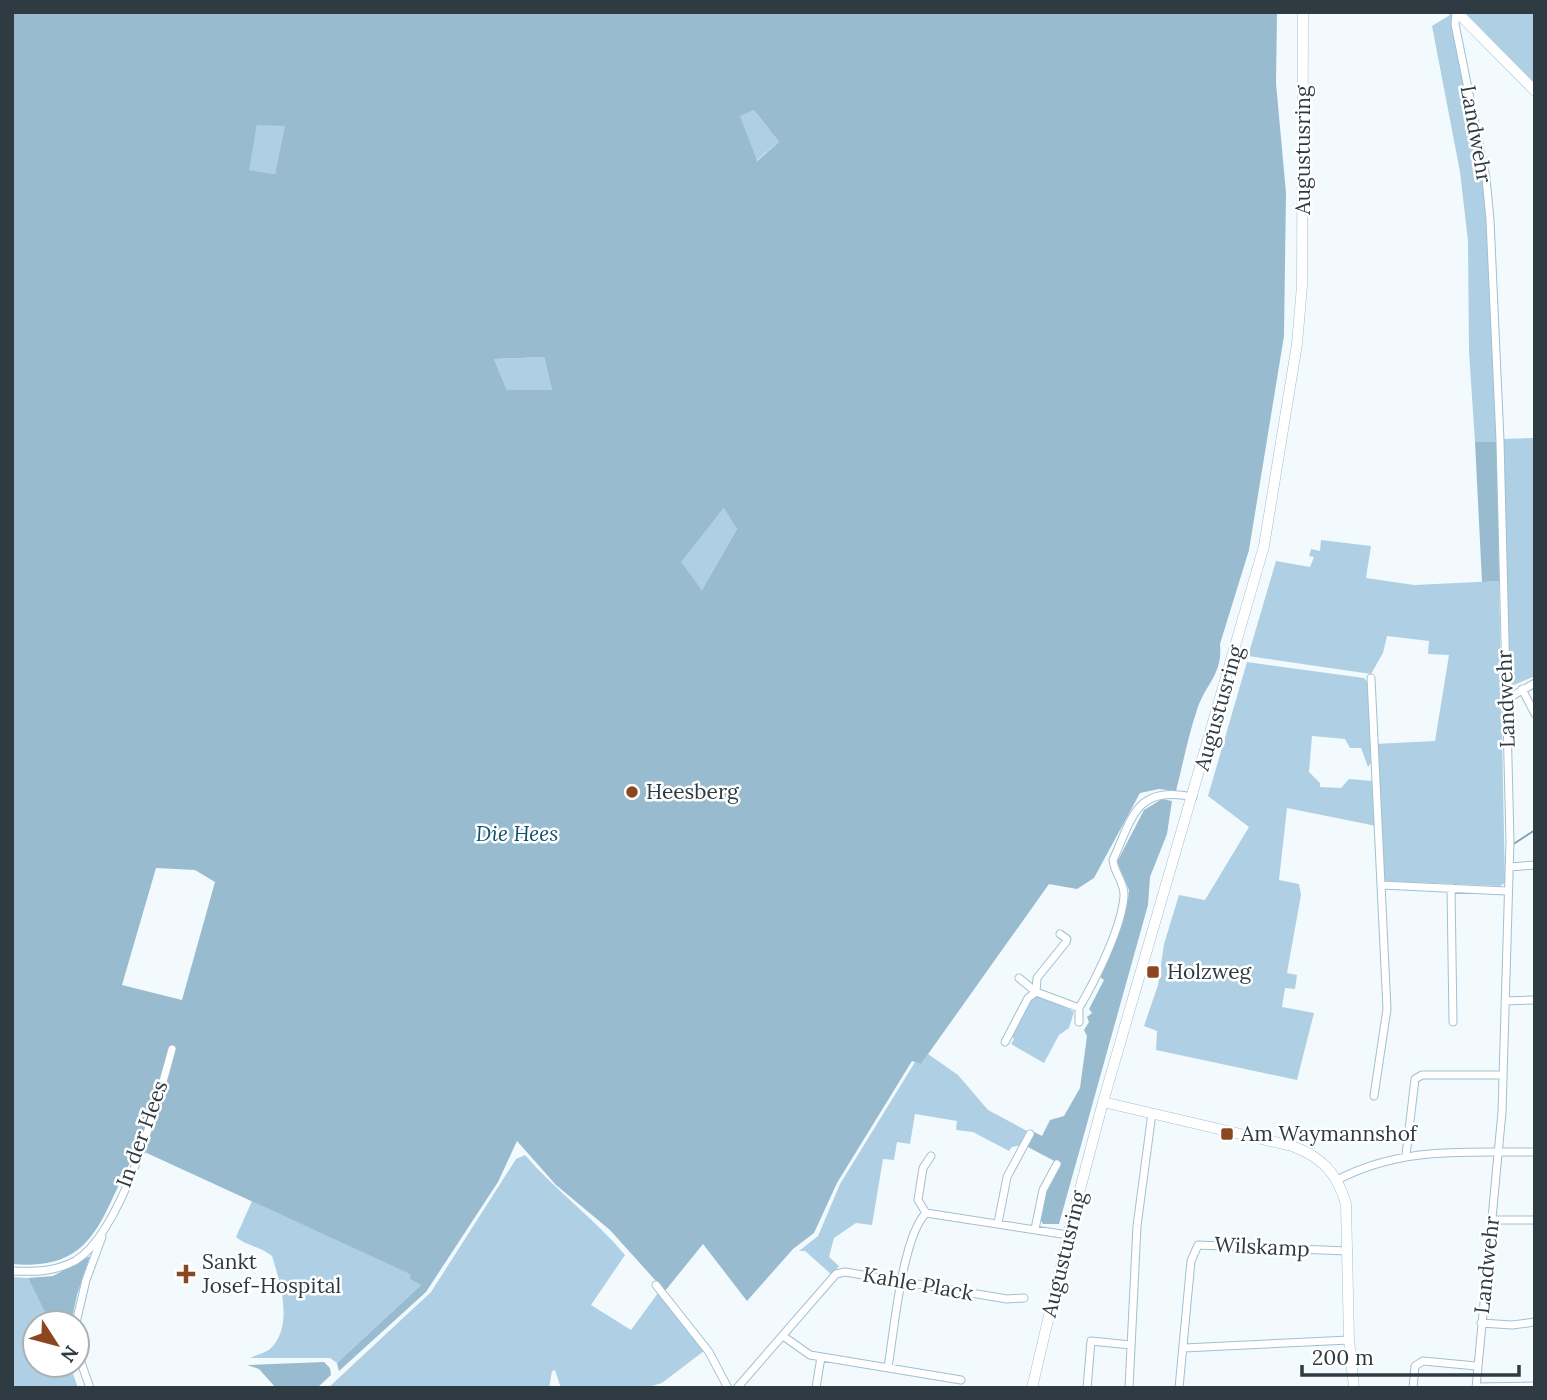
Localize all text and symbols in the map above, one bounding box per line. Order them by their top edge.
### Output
street label: Landwehr [1455,83,1498,185]
street label: Augustusring [1289,85,1316,216]
street label: Augustusring [1187,642,1249,775]
street label: Landwehr [1490,649,1521,749]
place label: Heesberg [646,778,739,805]
marker: Heesberg [624,784,640,800]
park label: Die Hees [476,820,558,847]
place label: Holzweg [1167,958,1252,985]
marker: Holzweg [1145,964,1161,980]
street label: In der Hees [110,1077,173,1191]
place label: Am Waymannshof [1240,1120,1419,1147]
marker: Am Waymannshof [1219,1126,1235,1142]
street label: Augustusring [1035,1188,1092,1321]
street label: Landwehr [1468,1215,1505,1315]
street label: Wilskamp [1214,1231,1310,1262]
place label: Sankt Josef-Hospital [201,1248,341,1299]
street label: Kahle Plack [861,1260,976,1307]
marker: Sankt Josef-Hospital [176,1264,196,1284]
north arrow [21,1309,91,1379]
scale bar [1302,1334,1519,1378]
text: N [56,1341,84,1367]
text: 200 m [1312,1344,1374,1371]

